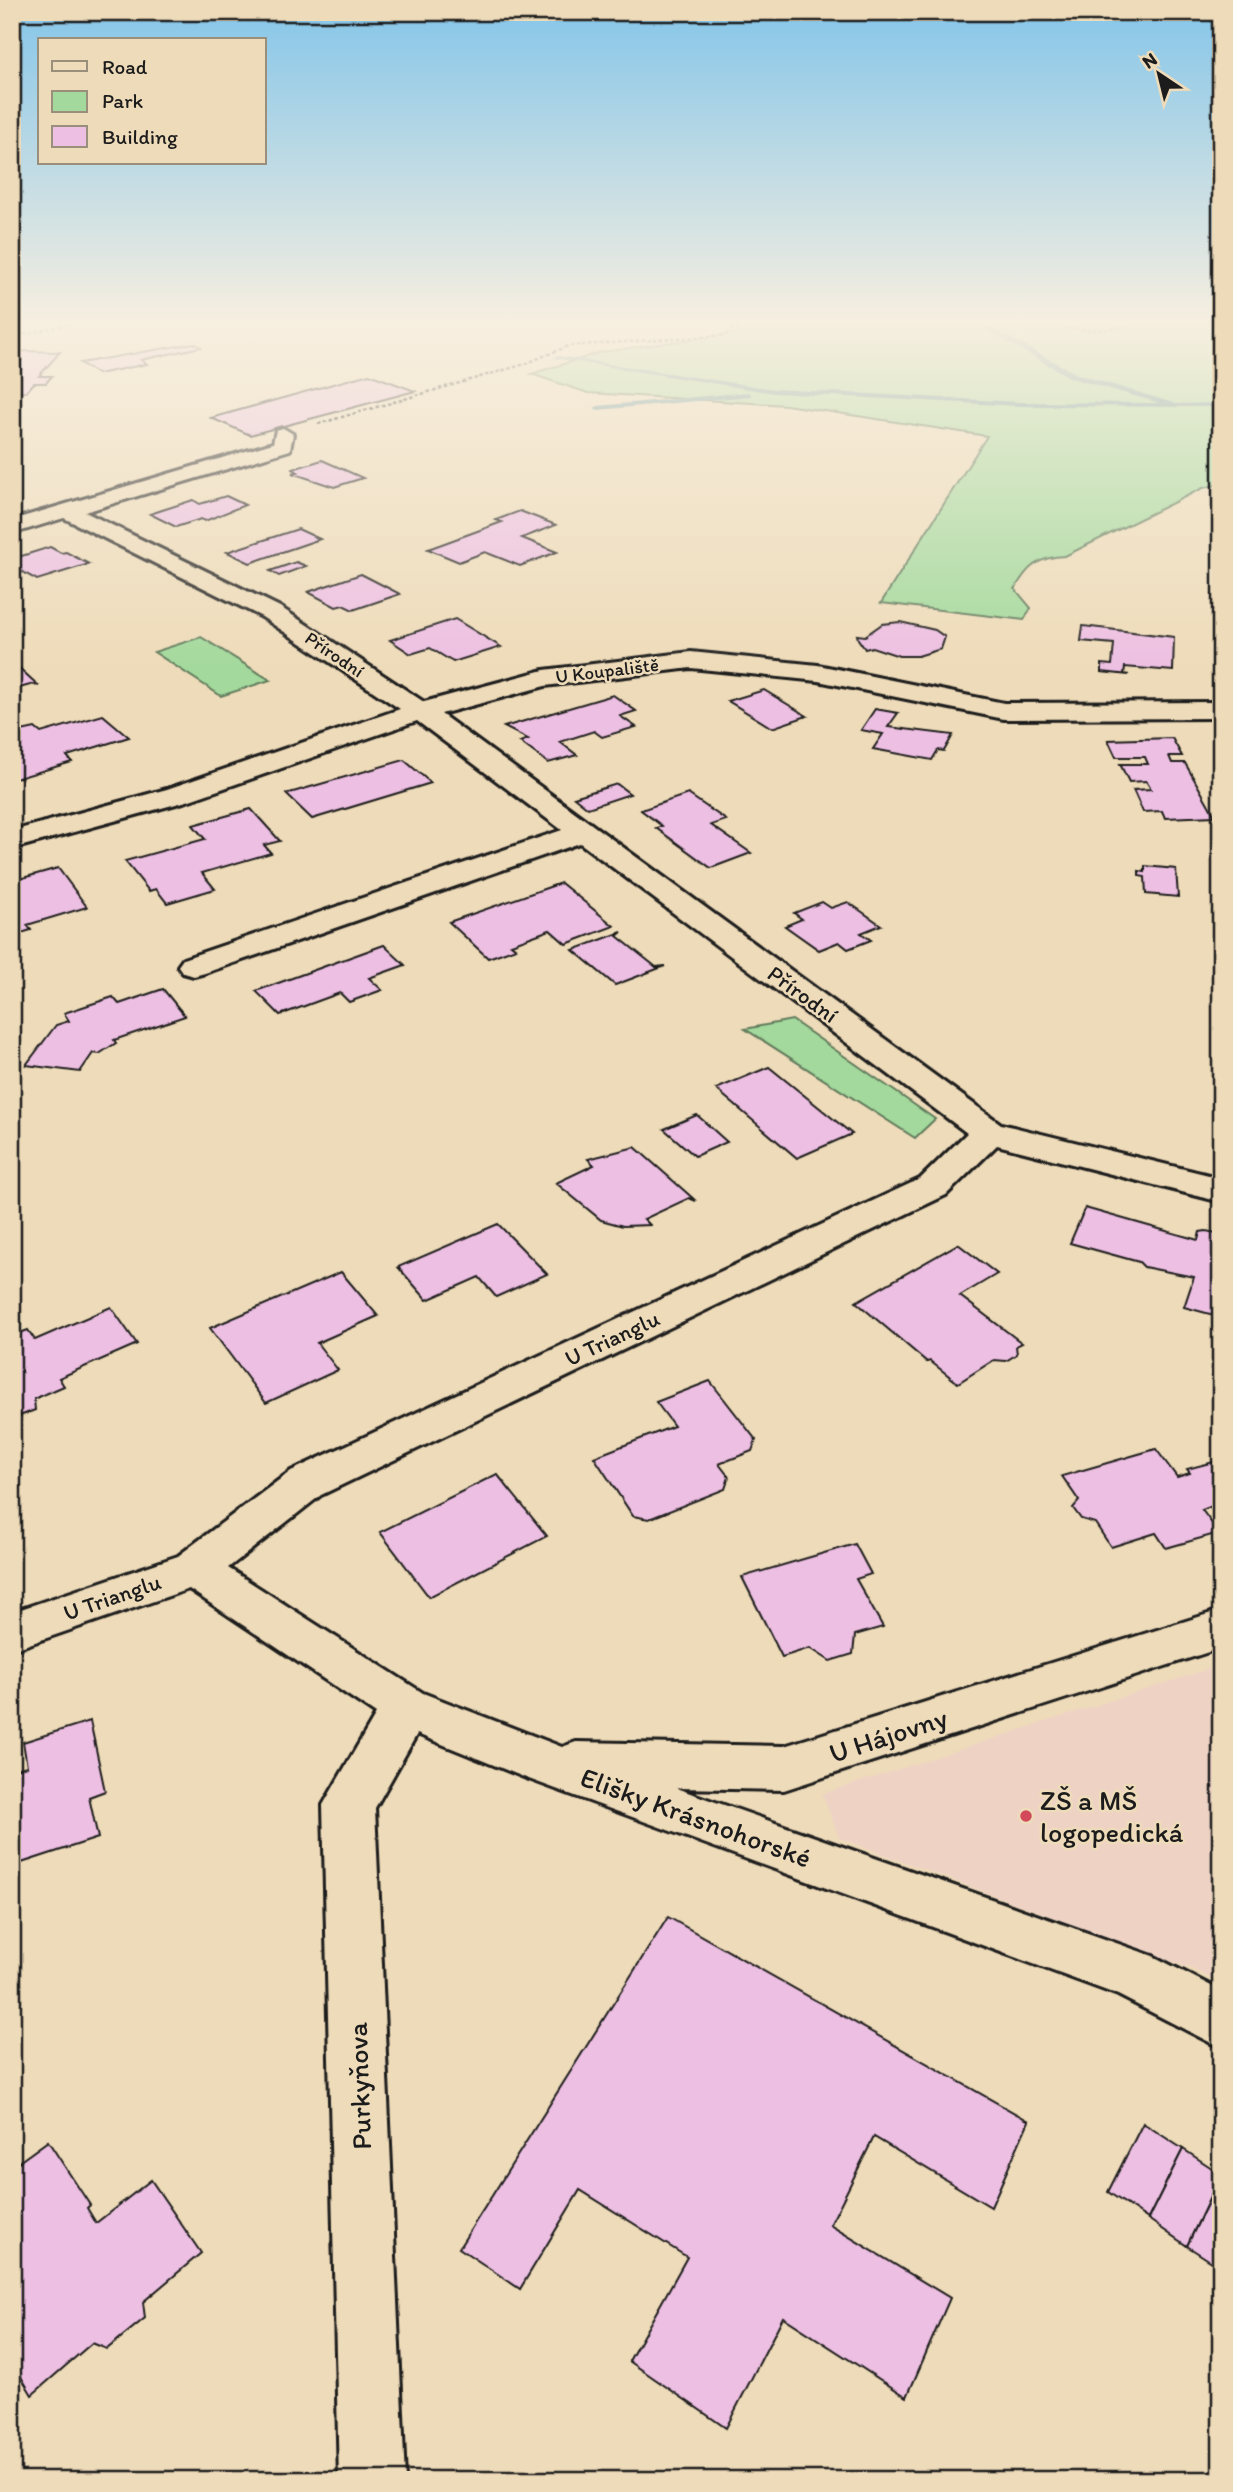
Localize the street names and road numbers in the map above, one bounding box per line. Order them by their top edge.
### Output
street label: Přírodní [301,626,369,683]
street label: U Koupaliště [554,653,660,688]
street label: Přírodní [762,959,844,1029]
street label: U Trianglu [560,1304,664,1372]
street label: U Trianglu [60,1567,165,1627]
street label: U Hájovny [825,1700,951,1770]
street label: Elišky Krásnohorské [576,1759,816,1875]
street label: Purkyňova [340,2021,378,2150]

